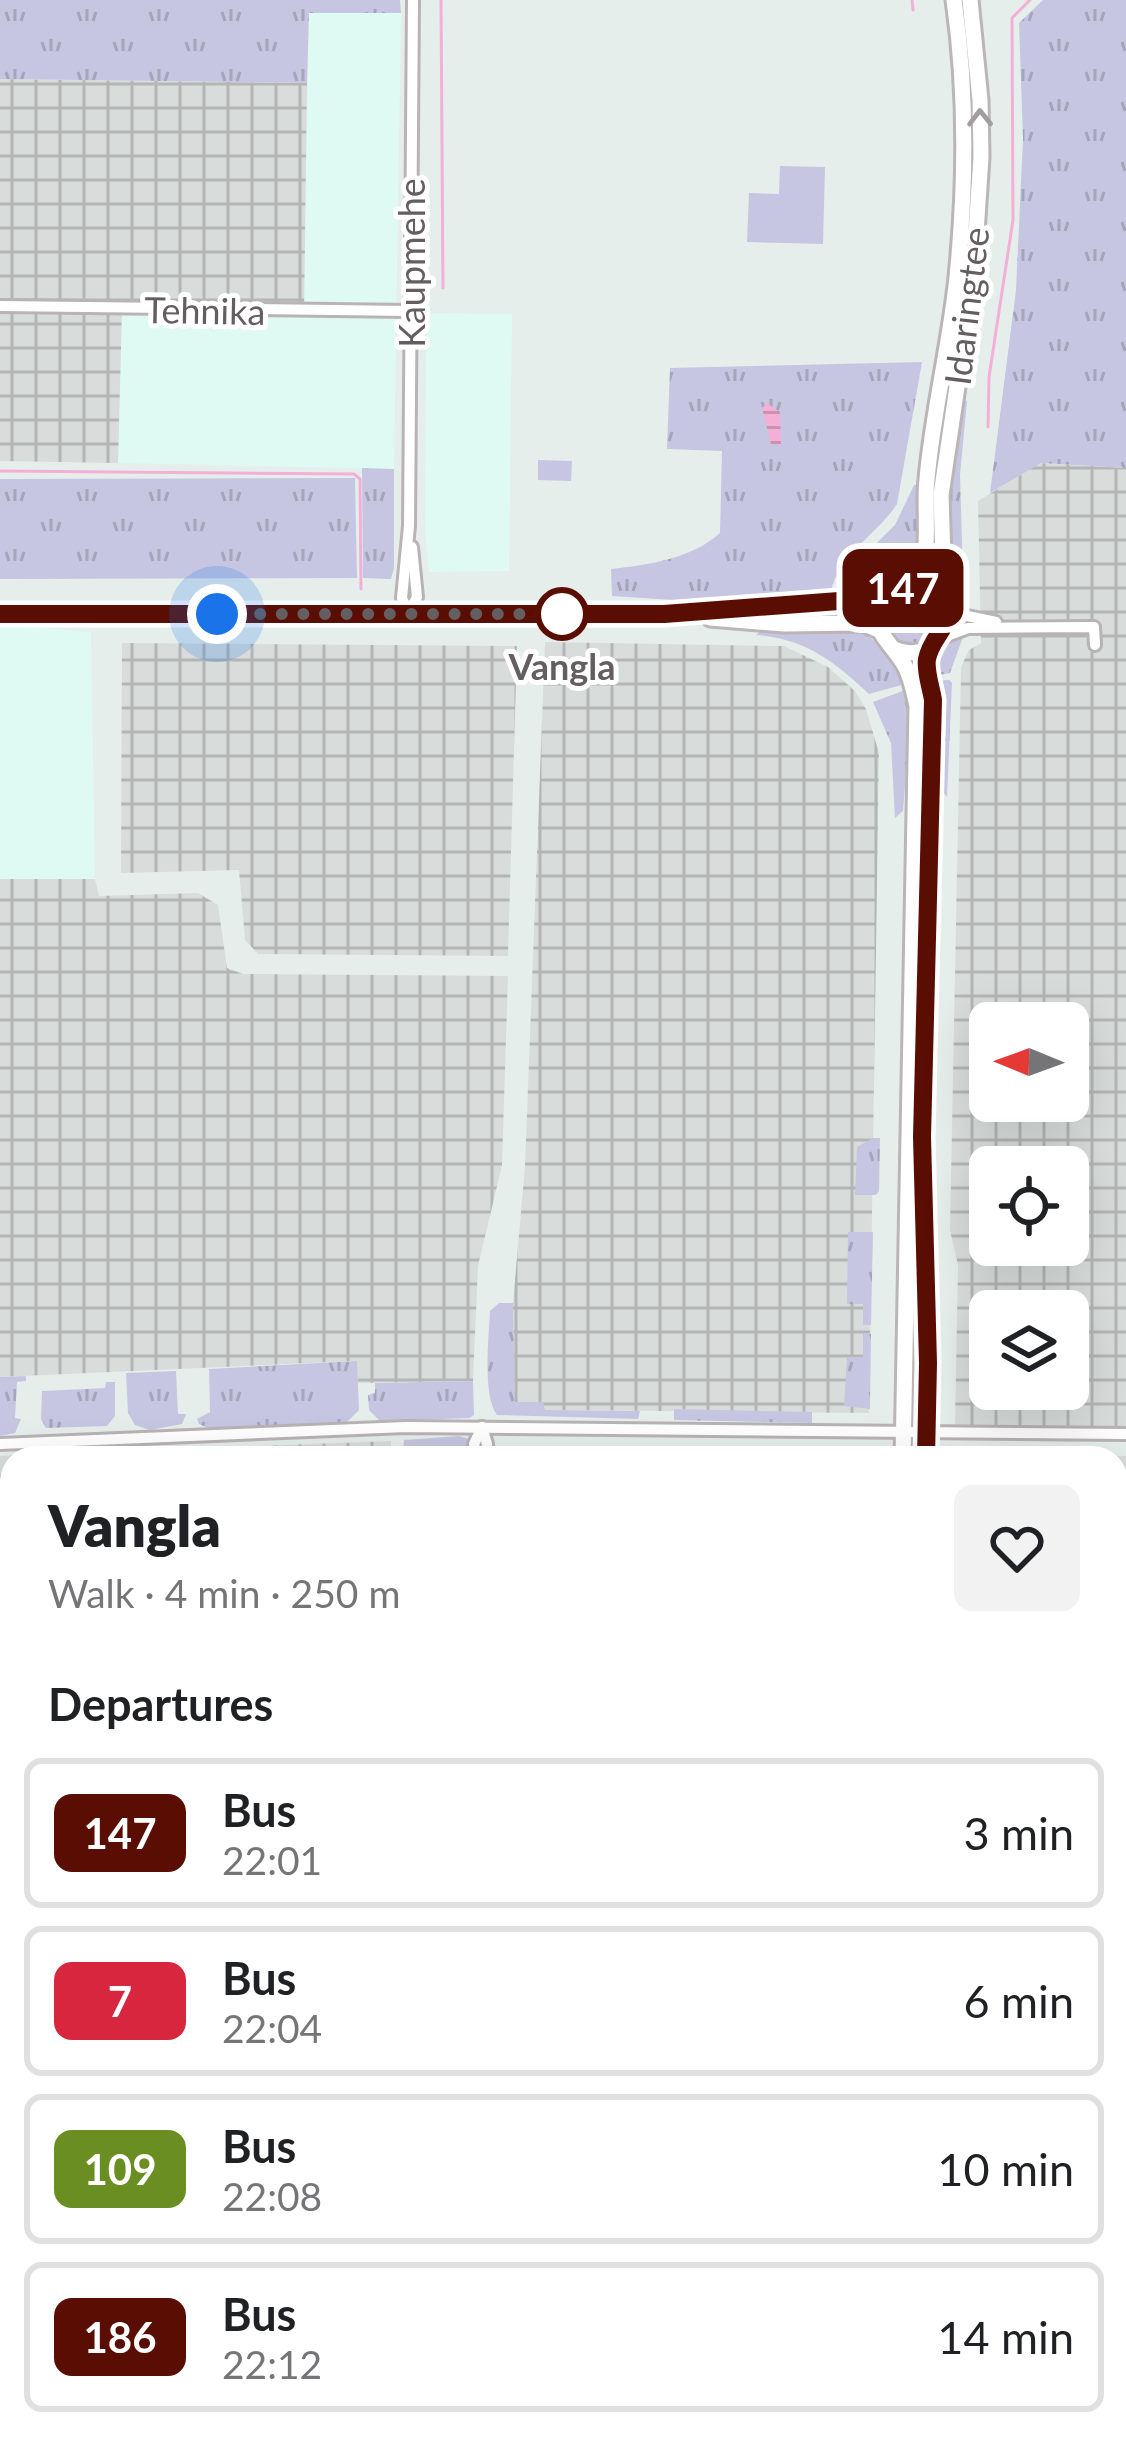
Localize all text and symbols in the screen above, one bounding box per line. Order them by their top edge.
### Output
one-way arrow [967,108,993,126]
street label: Kaupmehe [389,178,433,348]
street label: Idaringtee [934,224,998,388]
street label: Tehnika [144,287,266,333]
line badge: 147 [834,549,972,627]
text: 147 [866,563,940,613]
your location [187,584,247,644]
marker: Vangla [537,589,587,639]
place label: Vangla [507,644,616,688]
north arrow [969,1002,1089,1122]
map controls [969,1002,1089,1410]
button: locate [969,1146,1089,1266]
button: layers [969,1290,1089,1410]
button: heart [954,1485,1080,1611]
text: Vangla [48,1491,221,1559]
text: Walk · 4 min · 250 m [48,1570,401,1616]
text: Departures [48,1677,273,1731]
text: Bus [222,1783,296,1837]
text: 3 min [963,1806,1074,1860]
text: 147 [83,1808,157,1858]
text: 22:01 [222,1837,322,1883]
text: Bus [222,1951,296,2005]
text: 6 min [963,1974,1074,2028]
text: 7 [108,1976,132,2026]
text: 22:04 [222,2005,322,2051]
text: Bus [222,2119,296,2173]
text: 10 min [937,2142,1074,2196]
text: 109 [83,2144,157,2194]
text: 22:08 [222,2173,322,2219]
text: Bus [222,2287,296,2341]
text: 14 min [937,2310,1074,2364]
text: 186 [83,2312,157,2362]
text: 22:12 [222,2341,322,2387]

